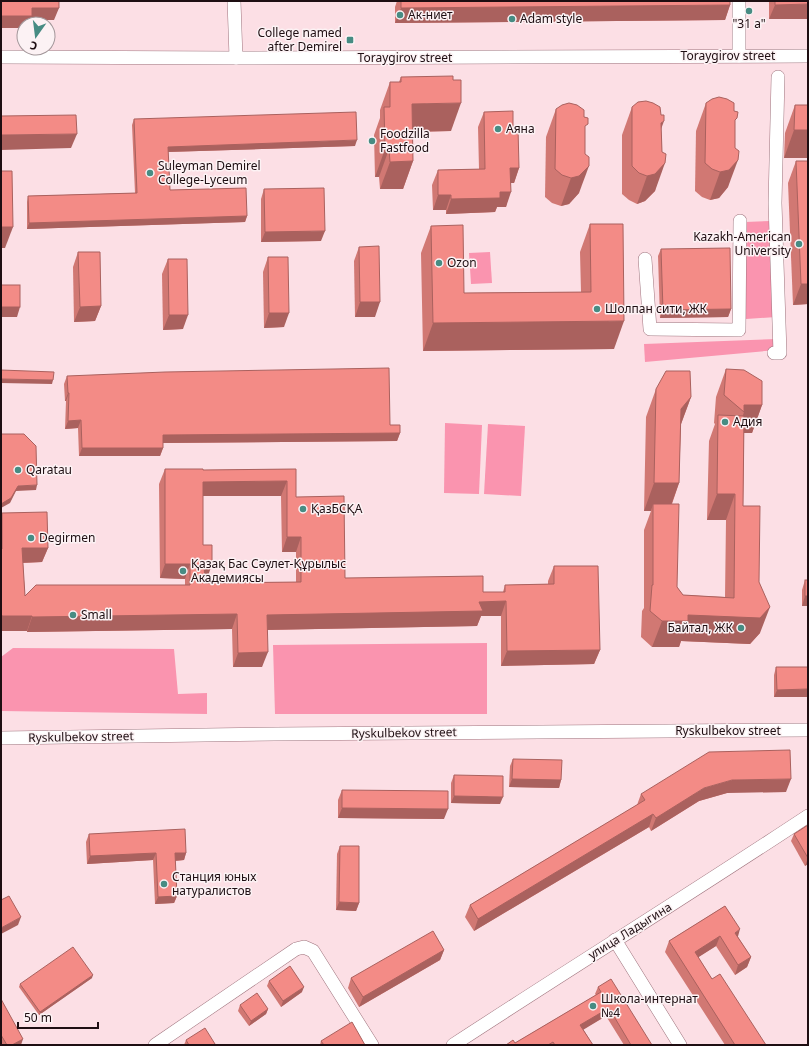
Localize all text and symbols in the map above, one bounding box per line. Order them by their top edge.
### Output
place label: Ак-ниет [408,6,453,23]
marker: "31 а" [744,6,754,16]
marker: Ак-ниет [395,10,405,20]
place label: Adam style [520,10,582,27]
marker: Adam style [507,14,517,24]
place label: "31 а" [732,15,766,32]
north arrow [16,16,56,56]
place label: College named after Demirel [257,24,342,55]
marker: College named after Demirel [345,35,355,45]
text: С [28,38,39,54]
street label: Toraygirov street [681,47,776,64]
street label: Toraygirov street [358,49,453,66]
place label: Аяна [506,120,535,137]
marker: Аяна [493,124,503,134]
place label: Foodzilla Fastfood [380,125,430,156]
marker: Foodzilla Fastfood [367,136,377,146]
place label: Suleyman Demirel College-Lyceum [158,157,261,188]
marker: Suleyman Demirel College-Lyceum [145,168,155,178]
place label: Kazakh-American University [693,228,792,259]
marker: Kazakh-American University [794,239,804,249]
place label: Ozon [447,254,477,271]
marker: Ozon [434,258,444,268]
place label: Шолпан сити, ЖК [605,300,708,317]
marker: Шолпан сити, ЖК [592,304,602,314]
place label: Адия [733,413,762,430]
marker: Адия [720,417,730,427]
place label: Qaratau [26,461,72,478]
marker: Qaratau [13,465,23,475]
place label: ҚазБСҚА [311,500,363,517]
marker: ҚазБСҚА [298,504,308,514]
place label: Degirmen [39,529,95,546]
marker: Degirmen [26,533,36,543]
place label: Қазақ Бас Сәулет-Құрылыс Академиясы [191,555,346,586]
marker: Қазақ Бас Сәулет-Құрылыс Академиясы [178,566,188,576]
place label: Small [81,606,112,623]
marker: Small [68,610,78,620]
place label: Байтал, ЖК [668,619,733,636]
marker: Байтал, ЖК [736,623,746,633]
street label: Ryskulbekov street [675,722,782,739]
street label: Ryskulbekov street [351,723,458,742]
street label: Ryskulbekov street [28,727,135,746]
place label: Станция юных натуралистов [172,868,257,899]
marker: Станция юных натуралистов [159,879,169,889]
street label: улица Ладыгина [585,898,675,963]
place label: Школа-интернат №4 [601,990,698,1021]
marker: Школа-интернат №4 [588,1001,598,1011]
scale bar [18,1004,98,1030]
text: 50 m [24,1009,52,1026]

